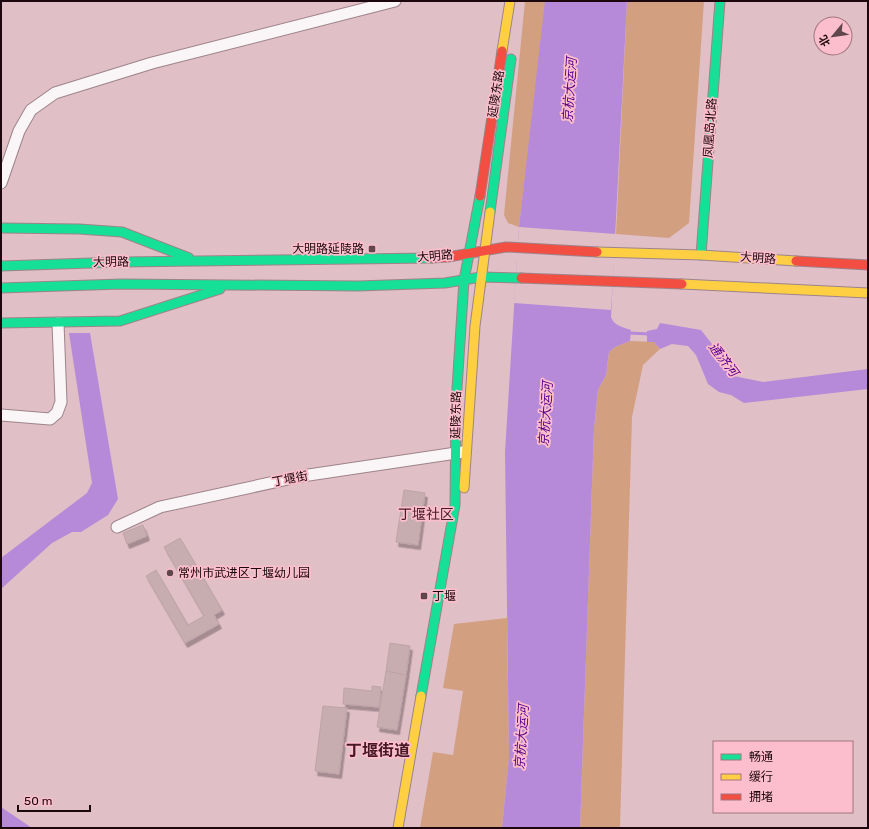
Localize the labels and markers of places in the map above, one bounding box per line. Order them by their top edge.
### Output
place label: 大明路延陵路 [292,242,364,256]
marker: 大明路延陵路 [367,244,377,254]
place label: 常州市武进区丁堰幼儿园 [178,566,310,580]
marker: 常州市武进区丁堰幼儿园 [165,568,175,578]
place label: 丁堰 [432,589,456,603]
marker: 丁堰 [419,591,429,601]

